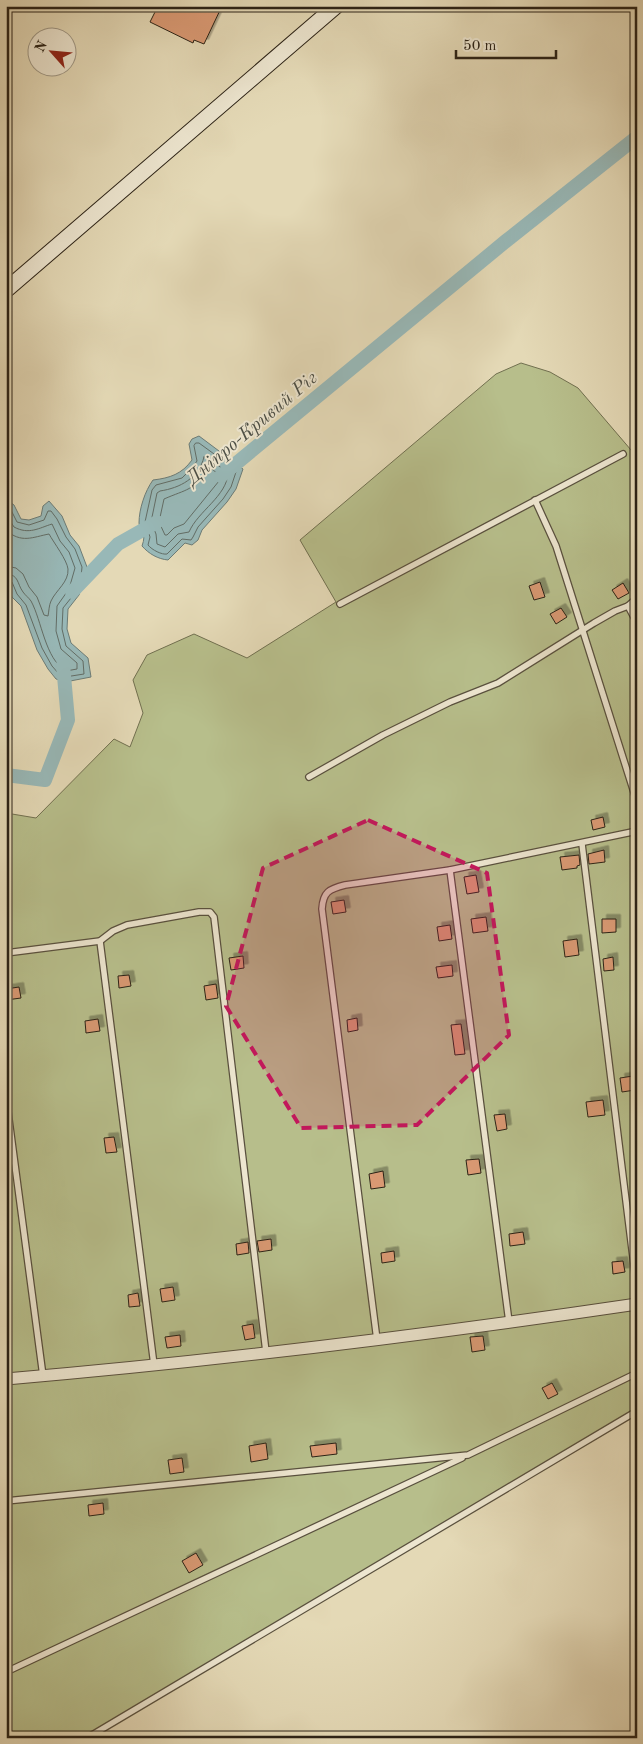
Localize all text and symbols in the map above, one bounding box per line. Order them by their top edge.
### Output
north arrow [28,28,78,78]
scale bar [456,28,556,60]
text: N [33,38,50,54]
text: 50 m [463,39,497,54]
water label: Дніпро-Кривий Ріг [181,369,322,491]

